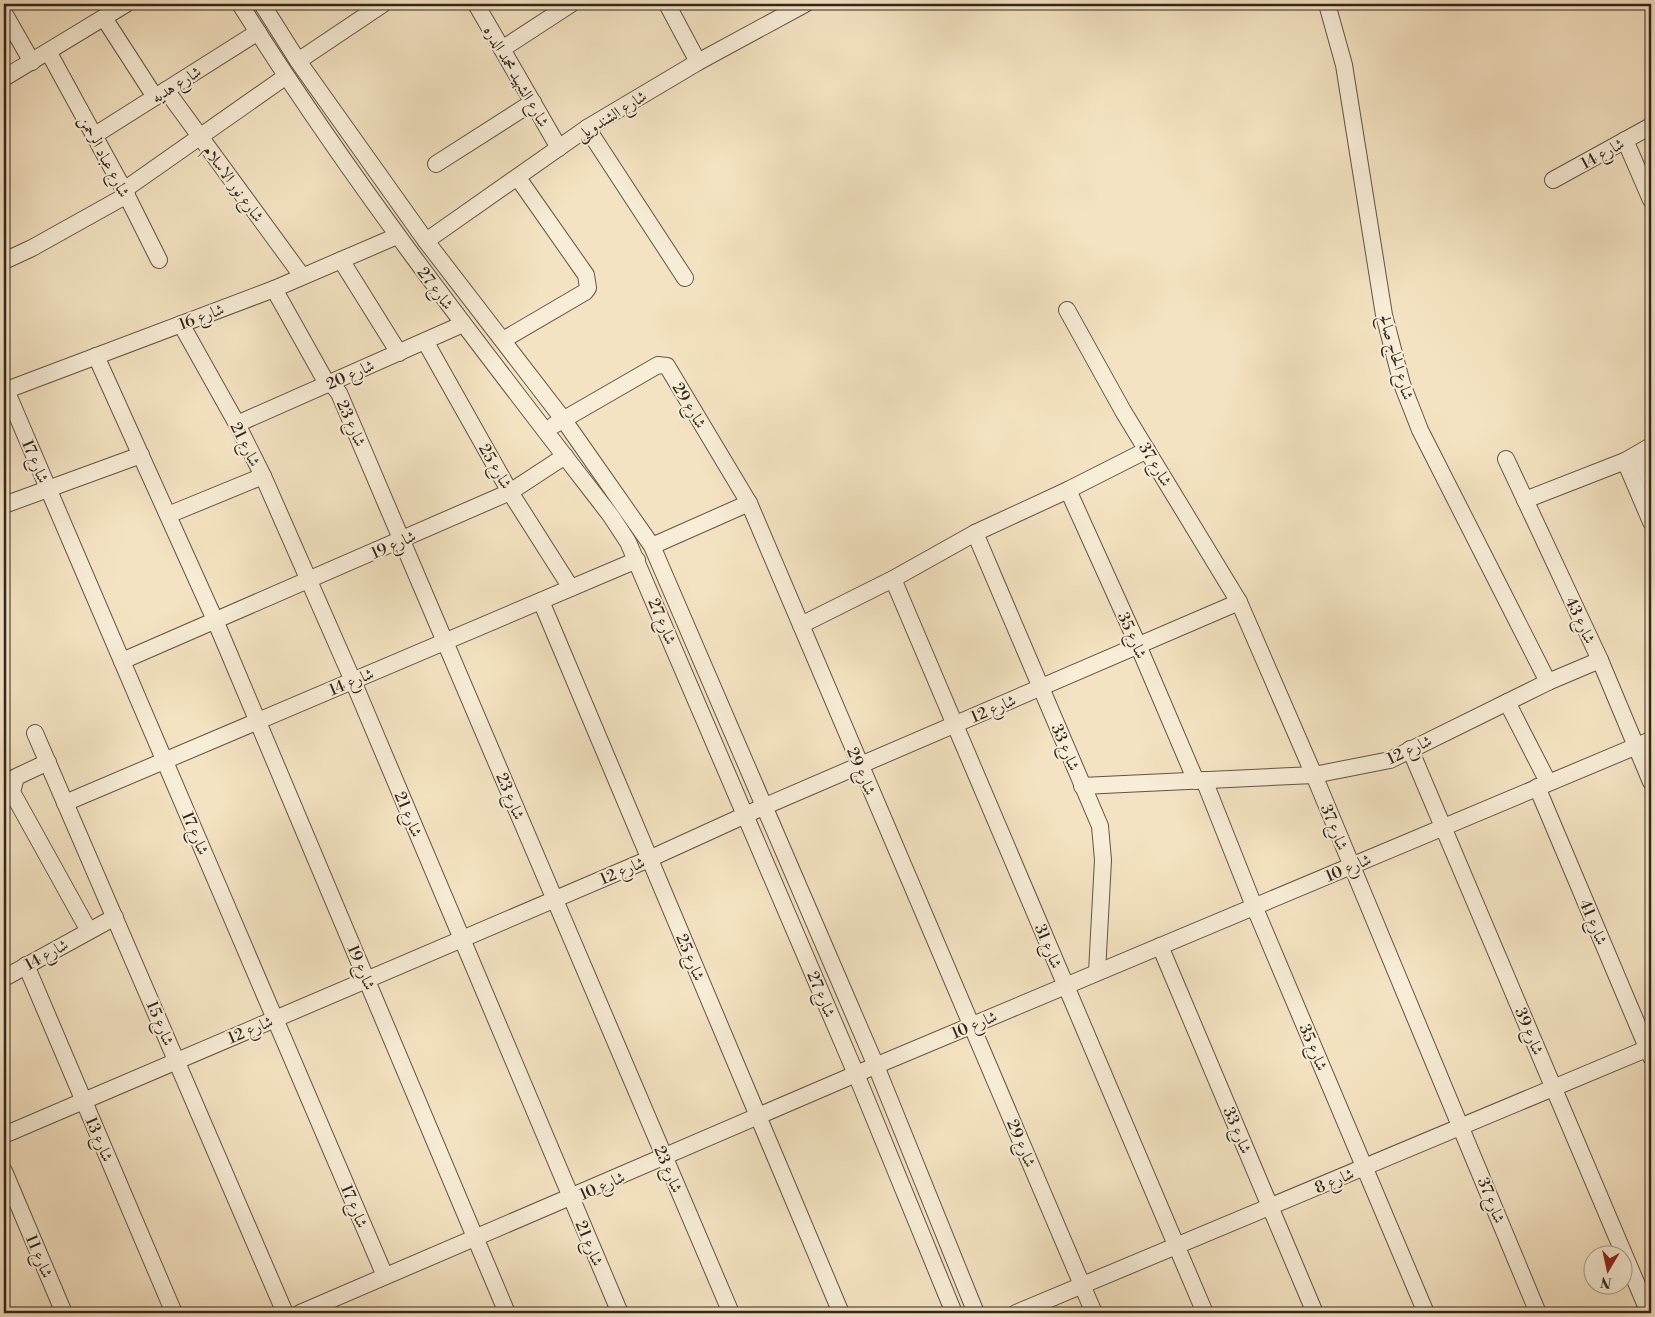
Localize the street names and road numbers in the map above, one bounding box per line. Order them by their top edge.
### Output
street label: شارع الشهيد محمد الدره [476,22,553,132]
street label: شارع هديه [148,62,207,110]
street label: شارع الشندويلى [572,86,652,148]
street label: شارع عباد الرحمن [72,112,134,202]
street label: شارع 14 [1577,134,1629,177]
street label: شارع نور الاسلام [195,141,268,228]
street label: شارع 27 [410,263,458,316]
street label: شارع 16 [176,299,228,338]
street label: شارع الحاج صالح [1370,312,1418,404]
street label: شارع 20 [323,355,379,397]
street label: شارع 29 [665,379,711,434]
street label: شارع 23 [329,397,370,451]
street label: شارع 21 [223,419,265,471]
street label: شارع 17 [14,437,53,487]
street label: شارع 37 [1132,439,1176,492]
street label: شارع 25 [472,440,516,494]
street label: شارع 19 [368,526,420,566]
street label: شارع 43 [1558,594,1600,648]
street label: شارع 27 [641,595,681,649]
street label: شارع 35 [1110,609,1151,663]
street label: شارع 14 [326,664,378,703]
street label: شارع 12 [968,690,1020,730]
street label: شارع 33 [1044,721,1084,775]
street label: شارع 12 [1384,731,1436,772]
street label: شارع 29 [839,745,880,799]
street label: شارع 23 [489,770,529,824]
street label: شارع 21 [387,789,427,841]
street label: شارع 37 [1313,802,1352,854]
street label: شارع 17 [174,809,213,859]
street label: شارع 10 [1322,849,1376,889]
street label: شارع 12 [597,852,649,892]
street label: شارع 41 [1572,897,1612,949]
street label: شارع 31 [1027,921,1066,973]
street label: شارع 25 [669,931,709,985]
street label: شارع 14 [21,935,73,978]
street label: شارع 19 [340,942,379,994]
street label: شارع 27 [800,968,840,1022]
street label: شارع 15 [139,998,178,1050]
street label: شارع 39 [1507,1005,1548,1059]
street label: شارع 10 [948,1006,1002,1046]
street label: شارع 12 [225,1011,277,1051]
street label: شارع 35 [1292,1021,1332,1075]
street label: شارع 33 [1216,1104,1256,1158]
street label: شارع 13 [78,1114,117,1166]
street label: شارع 29 [999,1117,1040,1171]
street label: شارع 23 [647,1143,687,1197]
street label: شارع 8 [1312,1164,1358,1201]
street label: شارع 10 [576,1167,630,1208]
street label: شارع 37 [1470,1175,1509,1227]
street label: شارع 17 [333,1182,372,1232]
street label: شارع 21 [568,1218,608,1270]
street label: شارع 11 [18,1232,57,1282]

